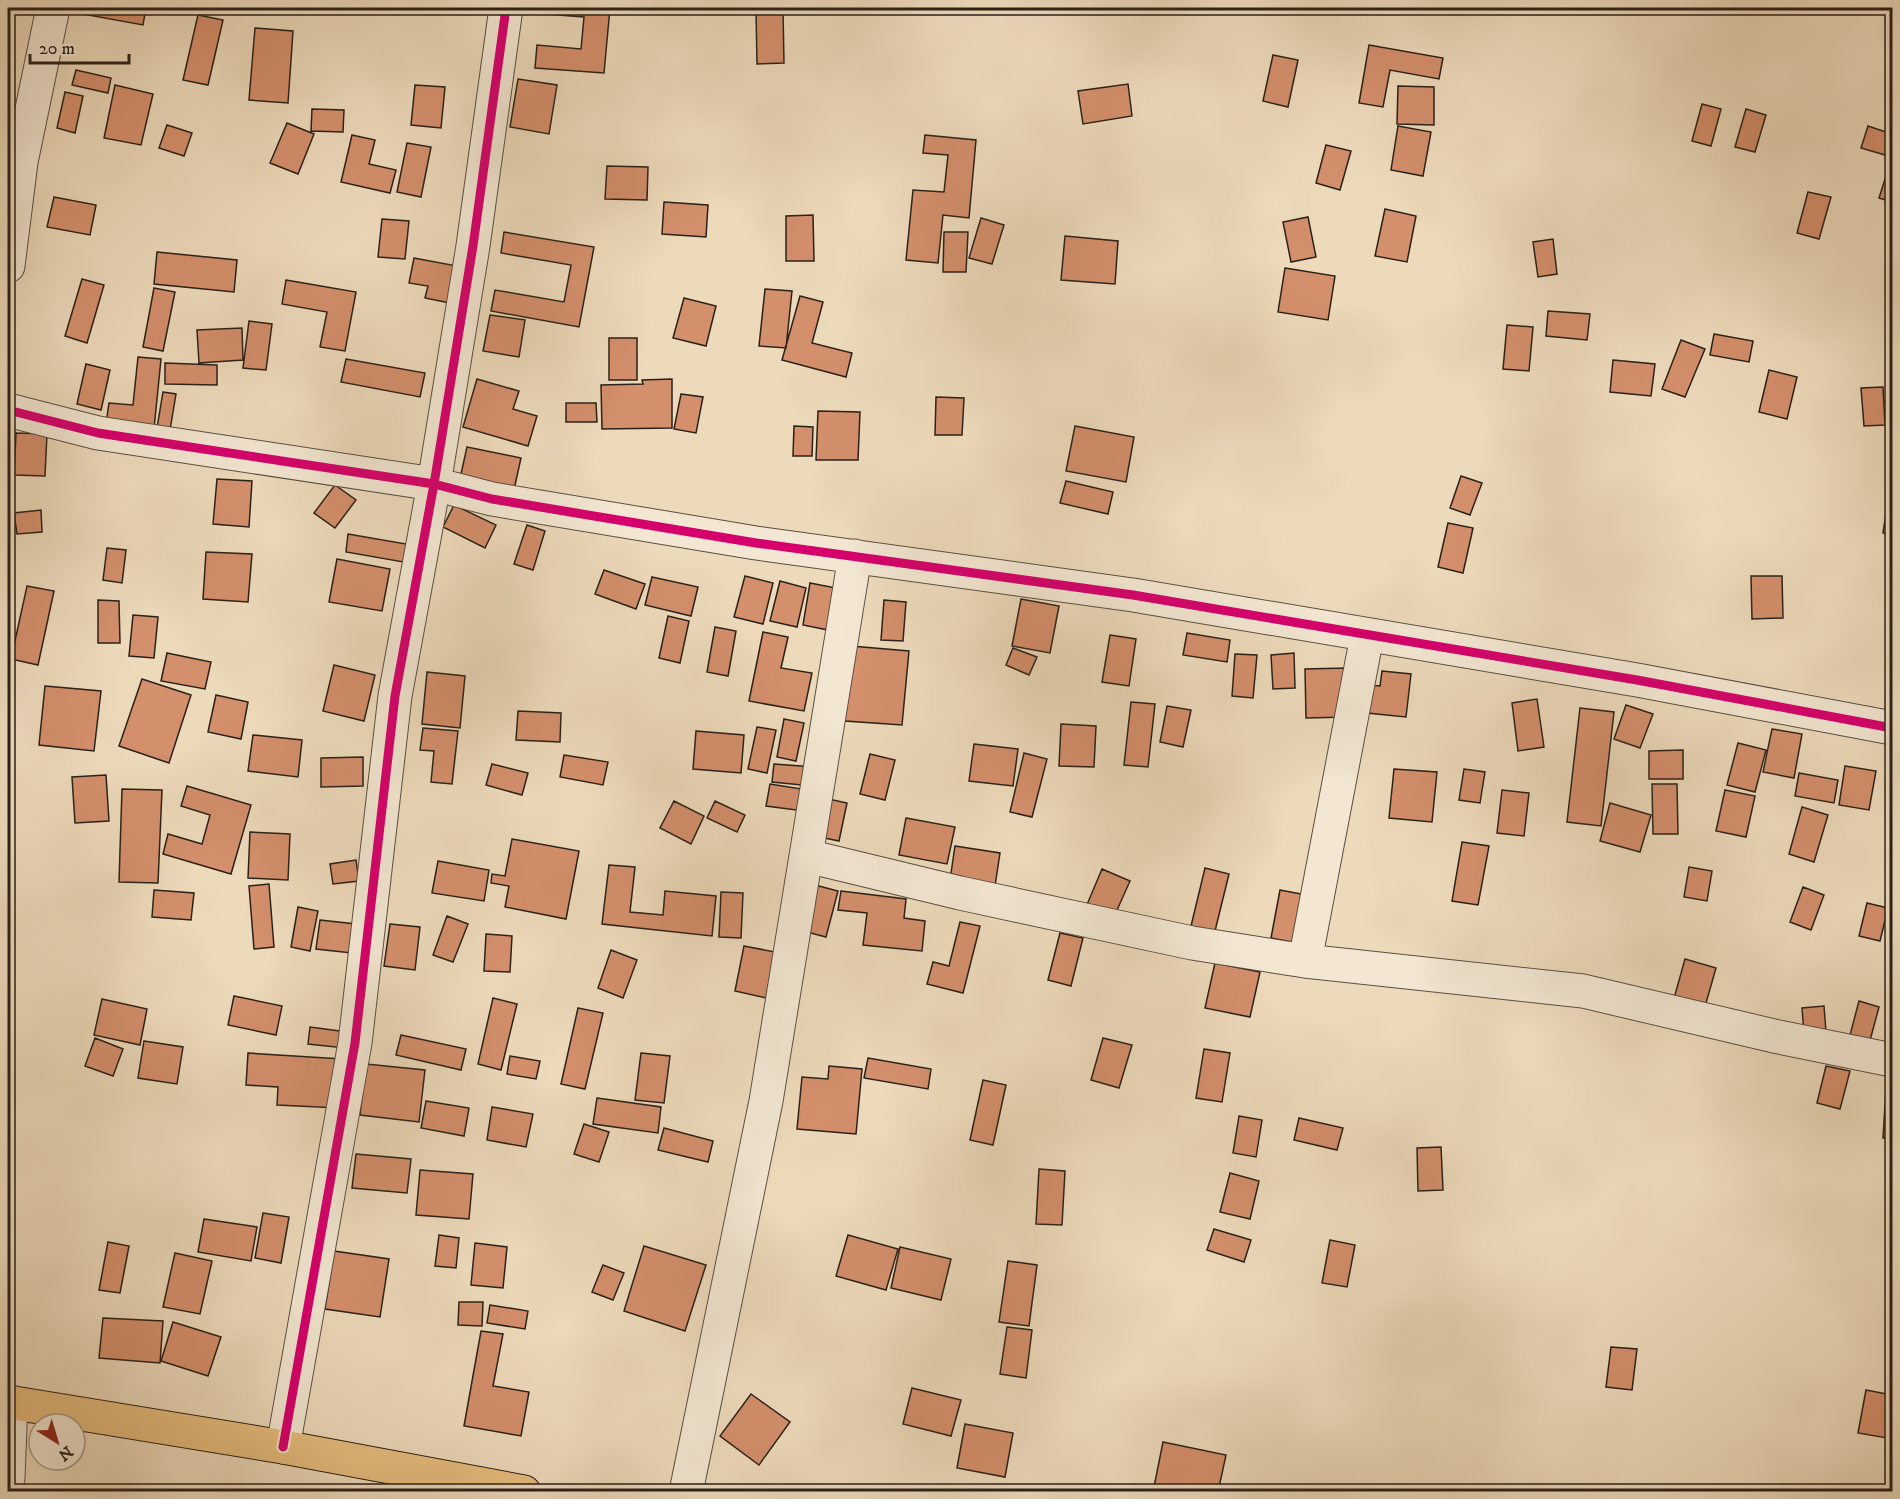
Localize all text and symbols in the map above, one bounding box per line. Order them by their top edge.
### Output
scale bar [30,27,129,65]
text: 20 m [39,38,75,60]
north arrow [27,1412,87,1472]
text: N [54,1441,77,1465]

